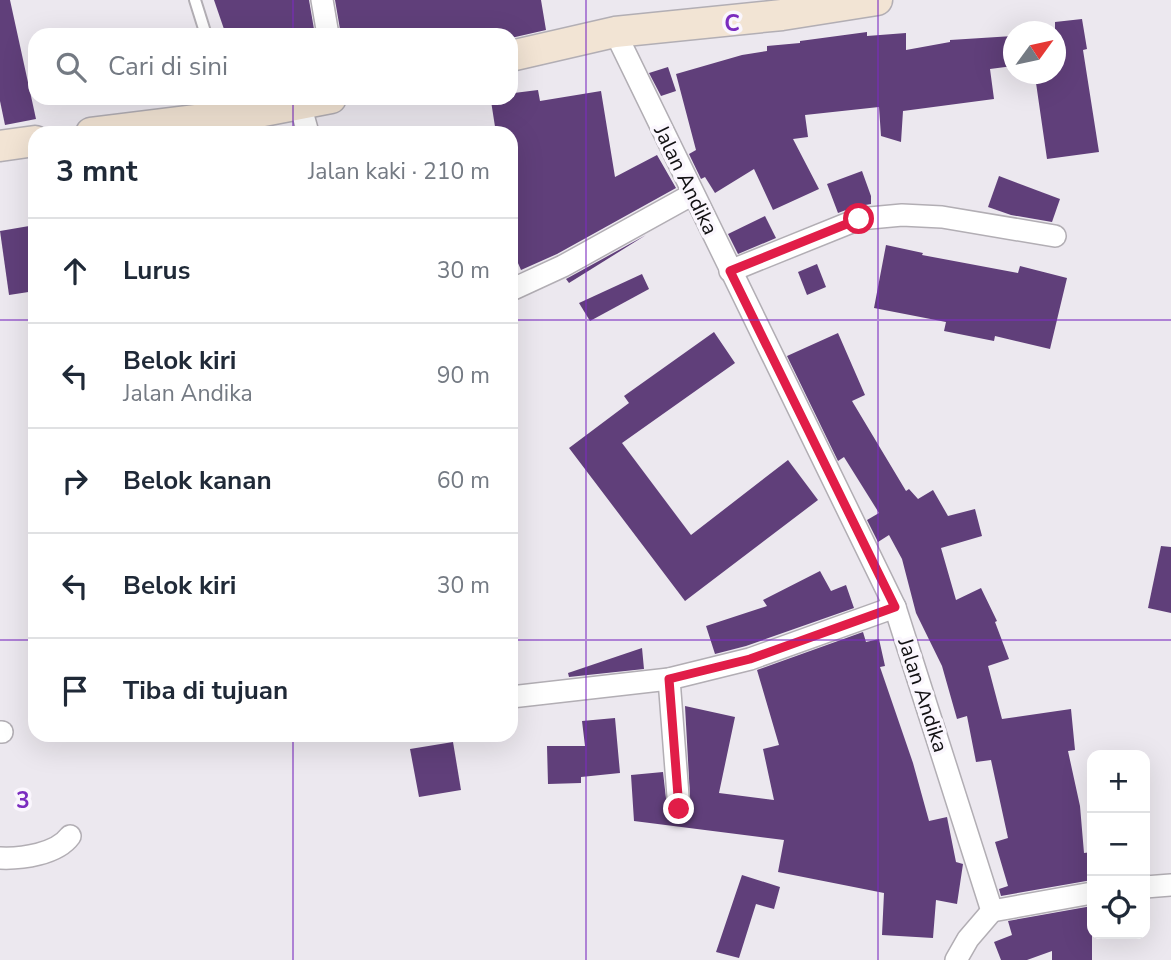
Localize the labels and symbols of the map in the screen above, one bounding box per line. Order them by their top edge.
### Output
text: C [724,8,740,39]
north arrow [1003,21,1066,84]
street label: Jalan Andika [647,120,725,239]
route start [843,203,874,234]
street label: Jalan Andika [891,633,955,756]
text: 3 [16,785,30,816]
route end [663,793,694,824]

